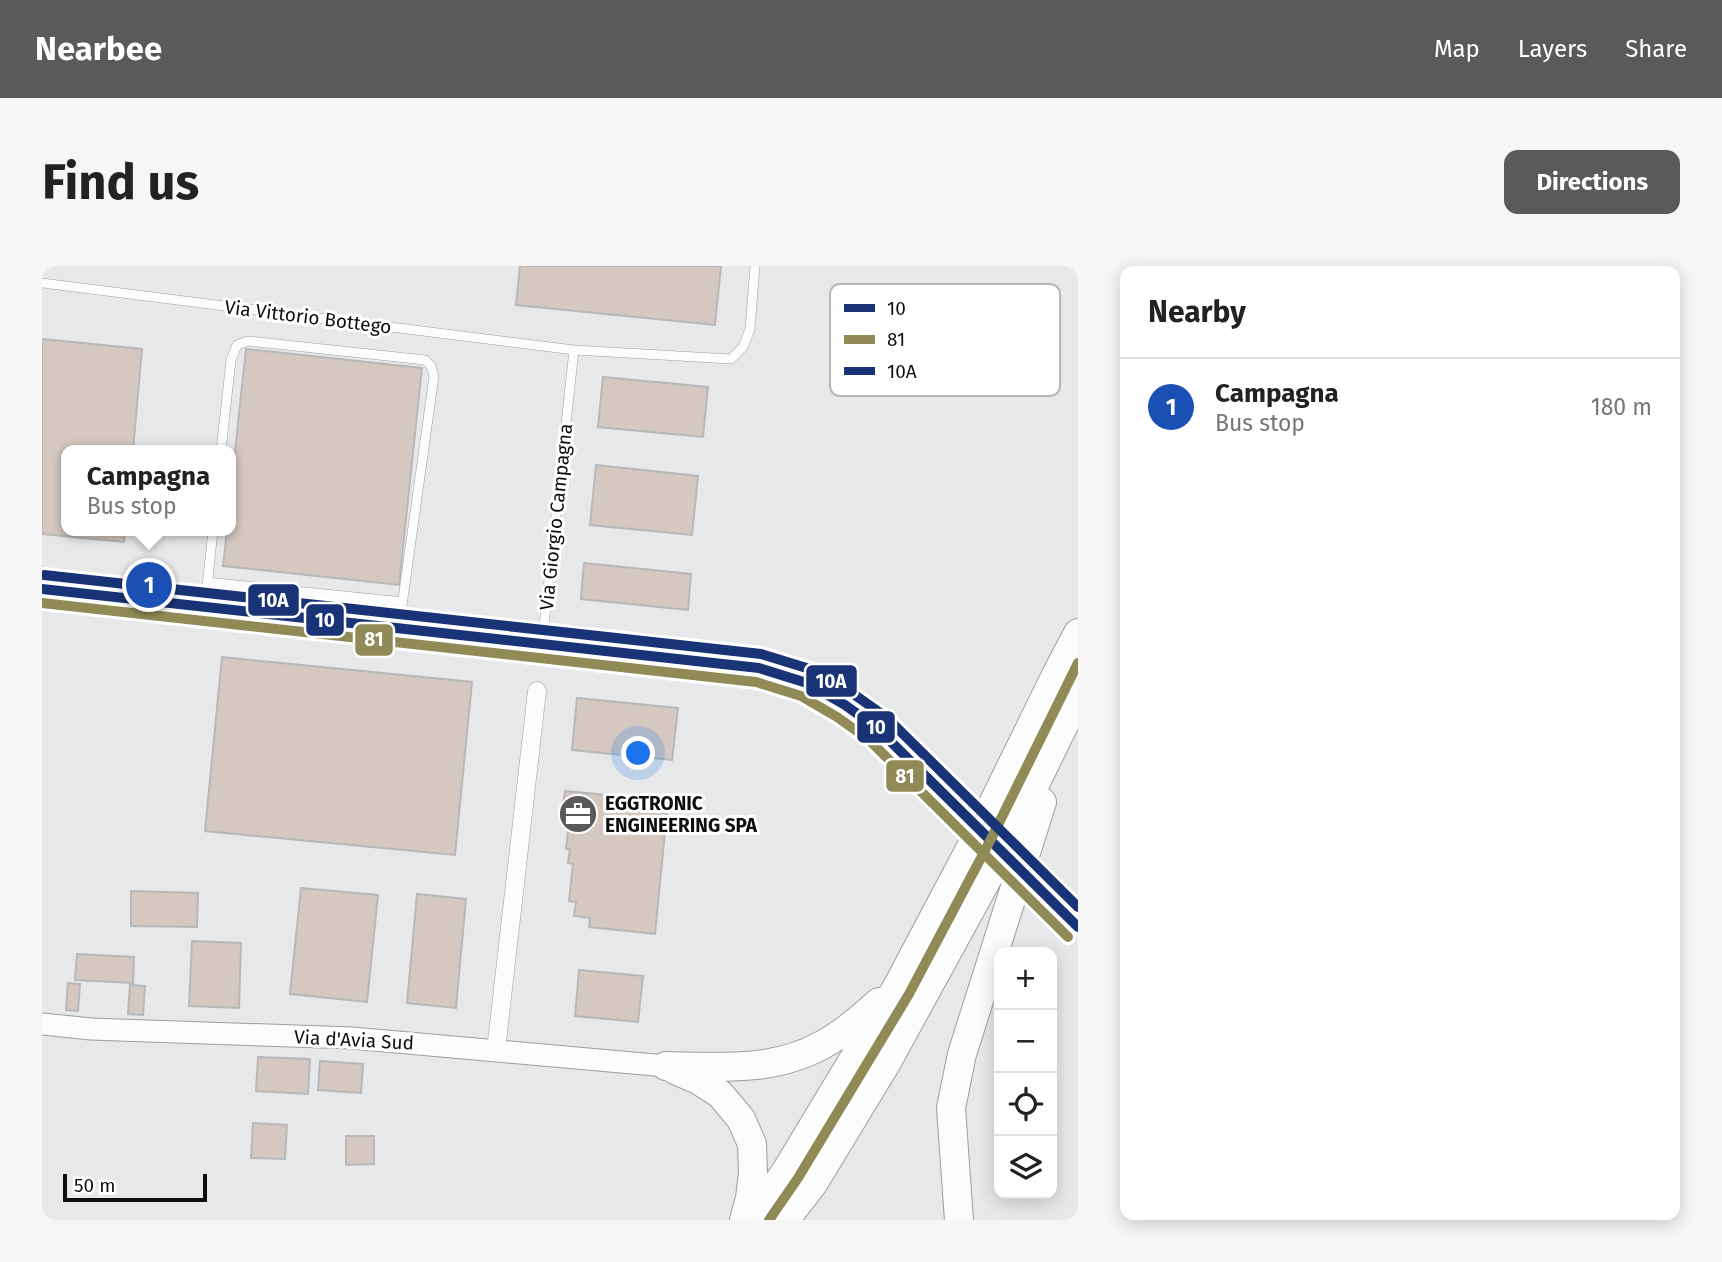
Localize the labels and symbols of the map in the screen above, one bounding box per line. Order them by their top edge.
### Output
legend [830,284,1060,396]
street label: Via Vittorio Bottego [223,295,393,339]
text: 10 [887,297,906,320]
text: 81 [887,328,905,351]
text: 10A [887,360,917,383]
street label: Via Giorgio Campagna [535,422,577,612]
pin: 1 [126,559,172,611]
line badge: 10A [247,583,300,617]
text: 10A [257,589,289,612]
line badge: 10 [305,603,345,637]
text: 10 [315,609,335,632]
line badge: 81 [354,623,394,657]
text: 81 [364,628,384,651]
line badge: 10A [805,664,858,698]
text: 10A [815,670,847,693]
line badge: 10 [856,710,896,744]
text: 10 [866,716,886,739]
your location [621,736,655,770]
line badge: 81 [885,759,925,793]
text: 81 [895,765,915,788]
place label: EGGTRONIC ENGINEERING SPA [605,792,758,837]
office icon: EGGTRONIC ENGINEERING SPA [557,793,599,835]
street label: Via d'Avia Sud [293,1025,415,1055]
scale bar [63,1171,206,1203]

